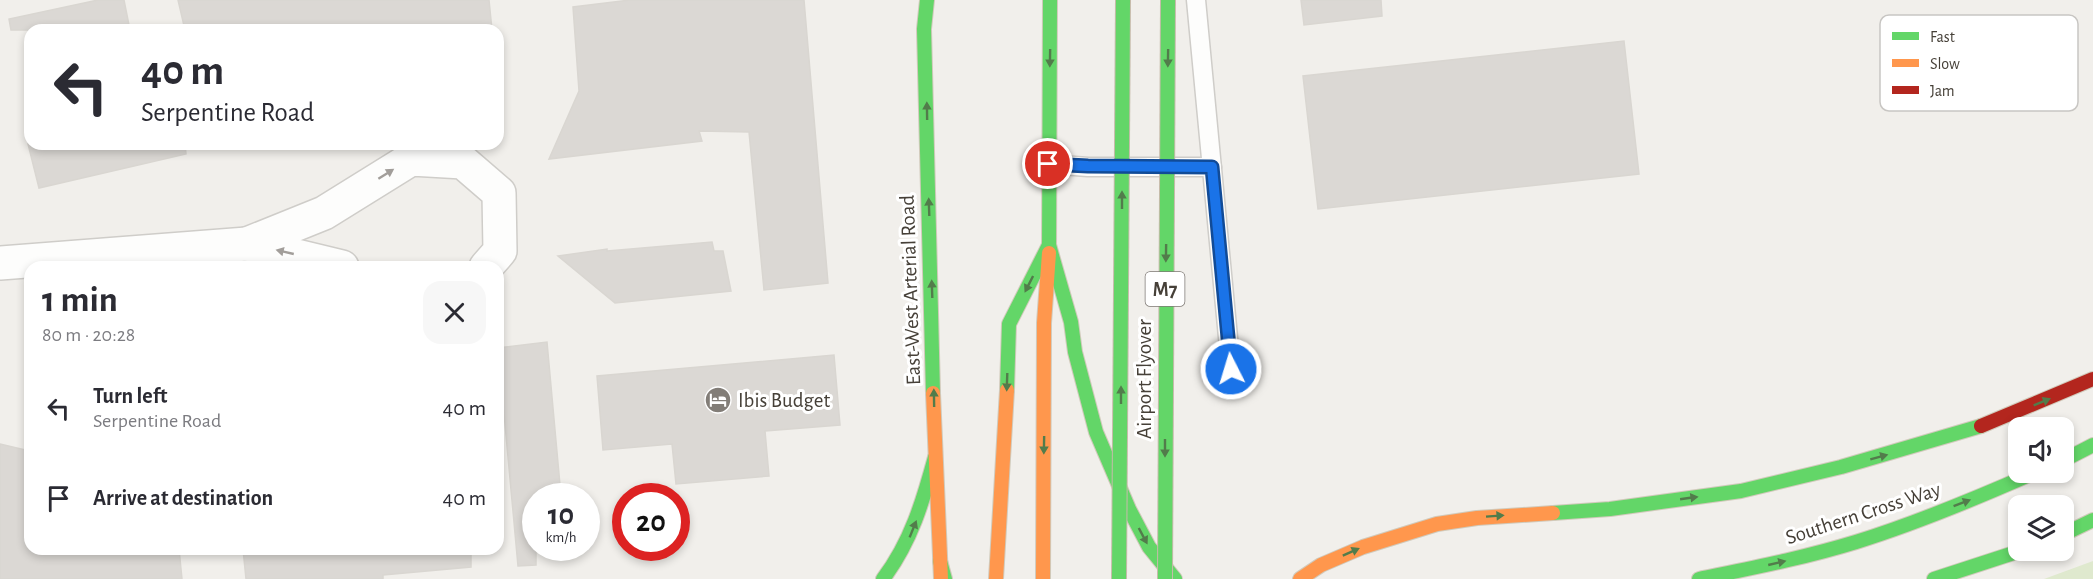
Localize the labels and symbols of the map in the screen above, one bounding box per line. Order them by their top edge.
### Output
legend [1880,15,2078,111]
text: Fast [1930,29,1955,45]
one-way arrow [1045,49,1054,68]
one-way arrow [1163,49,1172,68]
text: Slow [1930,56,1960,72]
text: Jam [1930,83,1955,99]
one-way arrow [922,102,931,121]
pin [1022,138,1073,189]
one-way arrow [378,169,395,180]
one-way arrow [1117,190,1127,209]
street label: East-West Arterial Road [897,194,924,386]
one-way arrow [925,197,934,216]
one-way arrow [1161,244,1171,263]
one-way arrow [276,247,295,257]
road number: M7 [1146,272,1184,306]
one-way arrow [1024,276,1034,293]
one-way arrow [927,280,937,299]
street label: Airport Flyover [1134,319,1155,439]
position arrow [1199,337,1263,401]
one-way arrow [1002,373,1012,392]
hotel icon: Ibis Budget [703,385,733,415]
one-way arrow [1116,385,1126,404]
one-way arrow [930,389,939,408]
place label: Ibis Budget [738,390,830,411]
one-way arrow [2033,397,2051,407]
one-way arrow [1039,435,1049,454]
one-way arrow [1160,439,1170,458]
one-way arrow [1871,452,1889,461]
street label: Southern Cross Way [1783,479,1943,548]
speed limit sign: 20 [612,483,690,561]
one-way arrow [1680,493,1699,503]
one-way arrow [1954,498,1972,508]
one-way arrow [1486,512,1505,521]
one-way arrow [908,520,918,538]
one-way arrow [1138,528,1148,545]
one-way arrow [1343,547,1361,557]
one-way arrow [1768,557,1786,567]

